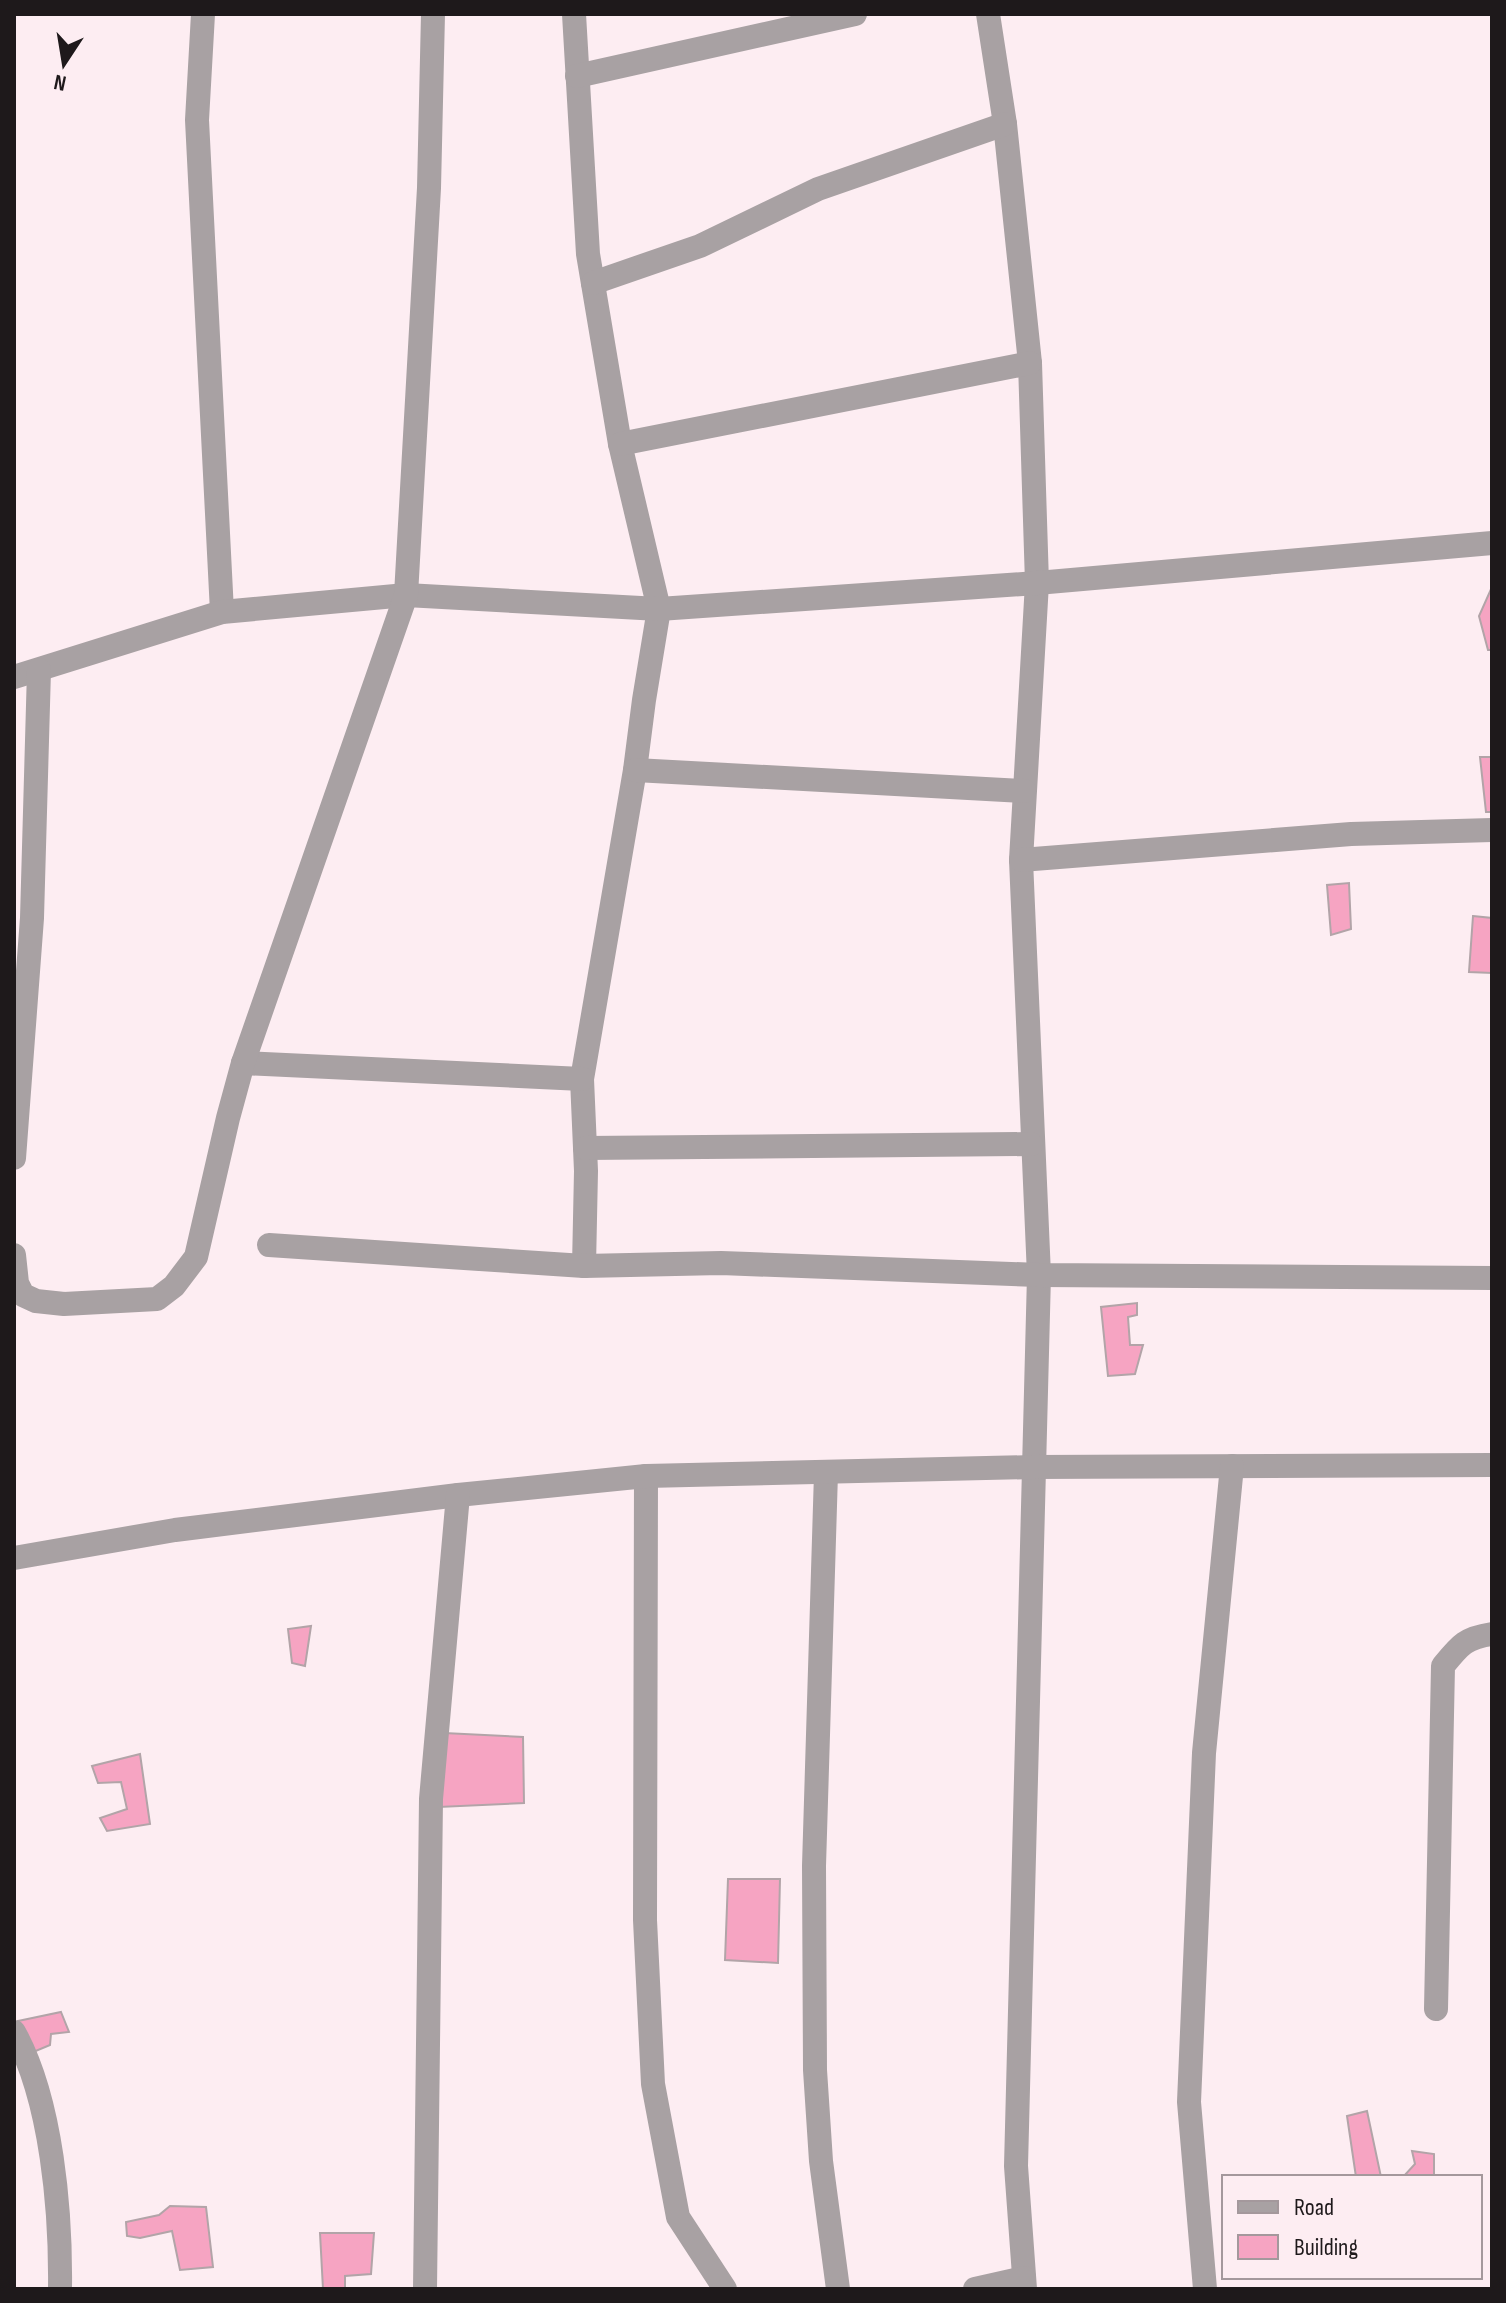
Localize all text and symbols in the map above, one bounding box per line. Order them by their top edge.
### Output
north arrow [24,24,104,104]
text: N [52,68,69,97]
legend [1222,2175,1482,2279]
text: Road [1294,2193,1334,2222]
text: Building [1294,2233,1358,2262]

